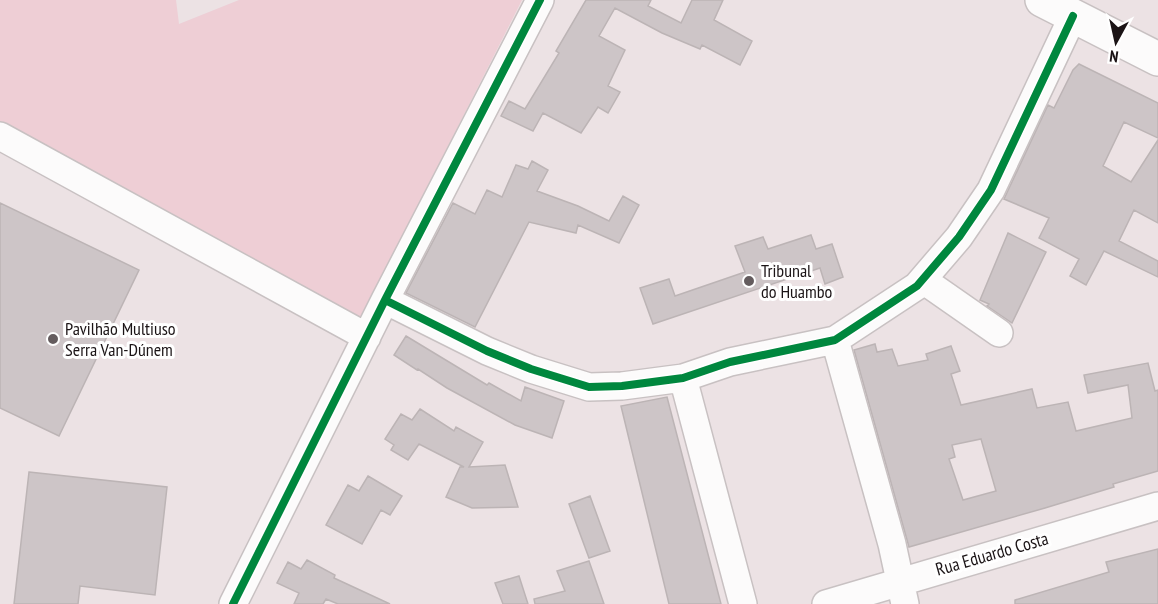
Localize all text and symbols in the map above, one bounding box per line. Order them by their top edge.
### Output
north arrow [1086,12,1146,72]
text: N [1108,46,1120,67]
place label: Tribunal do Huambo [761,259,833,303]
marker: Tribunal do Huambo [742,274,756,288]
place label: Pavilhão Multiuso Serra Van-Dúnem [65,317,176,361]
marker: Pavilhão Multiuso Serra Van-Dúnem [46,332,60,346]
street label: Rua Eduardo Costa [933,526,1051,581]

